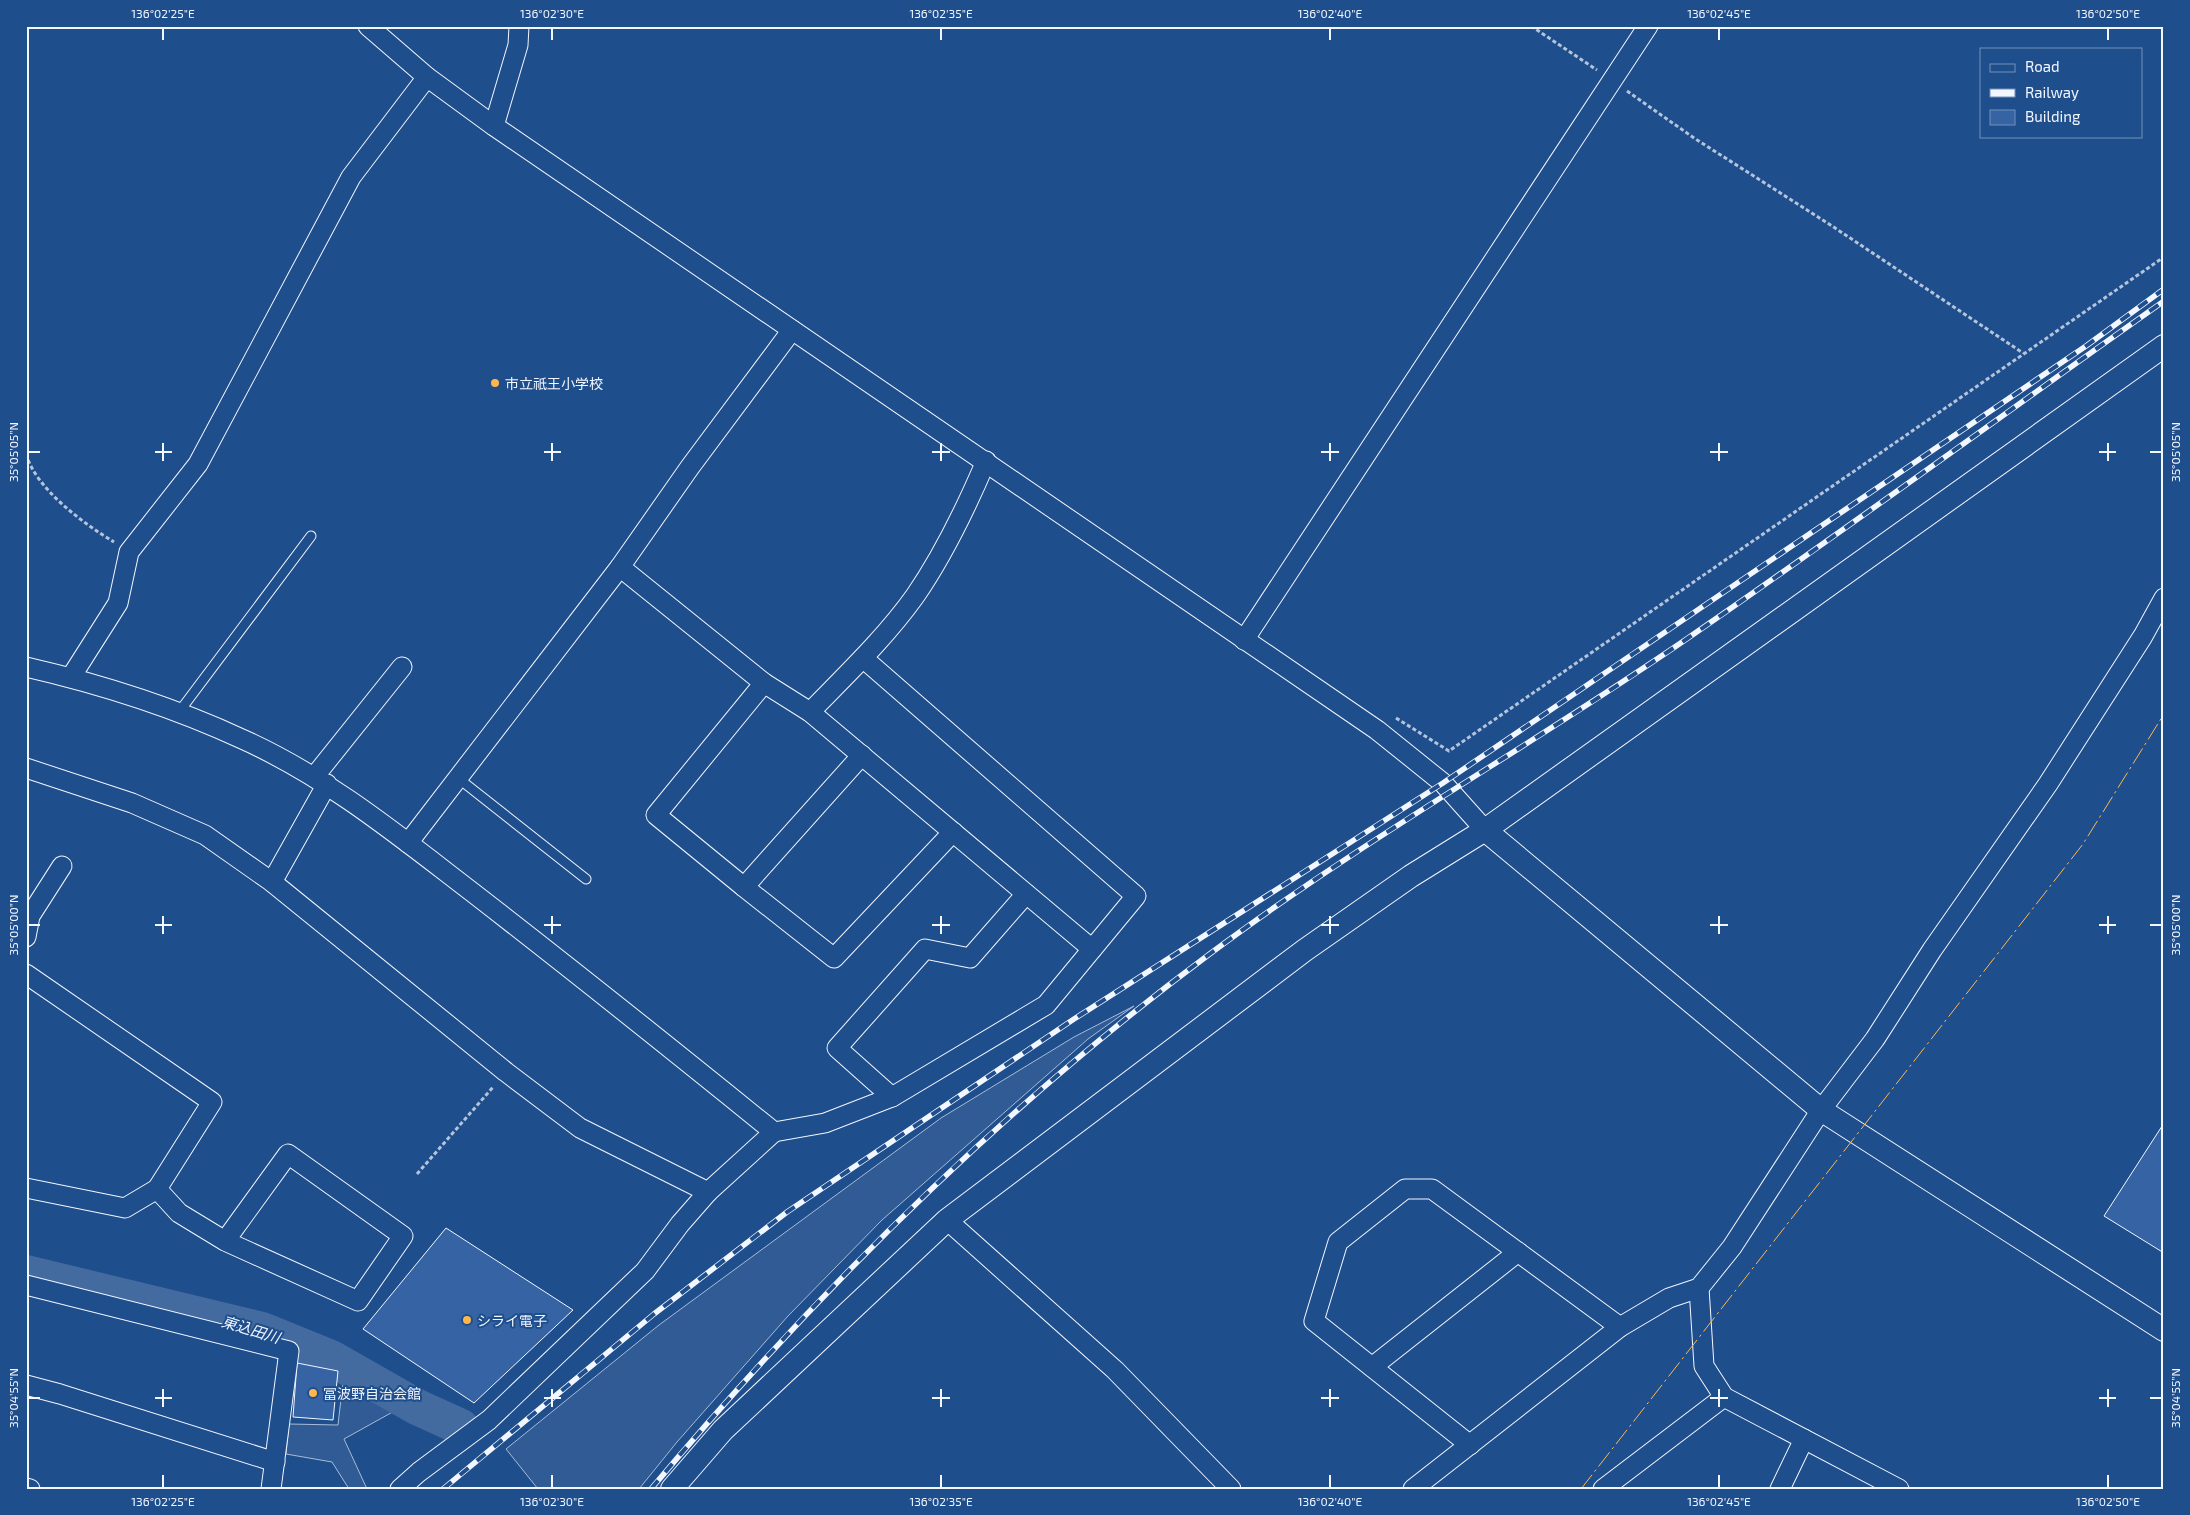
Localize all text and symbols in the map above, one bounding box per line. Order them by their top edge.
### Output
text: 136°02'25"E [131,6,195,20]
text: 136°02'30"E [520,6,584,20]
text: 136°02'35"E [909,6,973,20]
text: 136°02'40"E [1298,6,1363,20]
text: 136°02'45"E [1687,6,1751,20]
text: 136°02'50"E [2076,6,2140,20]
legend [1980,48,2142,138]
text: Road [2025,57,2060,75]
text: Railway [2025,83,2079,101]
text: Building [2025,107,2081,125]
place label: 市立祇王小学校 [505,375,603,392]
marker: 市立祇王小学校 [489,377,501,389]
text: 35°05'05"N [6,422,20,482]
text: 35°05'05"N [2168,422,2182,482]
text: 35°05'00"N [6,895,20,955]
text: 35°05'00"N [2168,895,2182,955]
water label: 東込田川 [220,1312,284,1347]
place label: シライ電子 [477,1312,547,1329]
marker: シライ電子 [461,1314,473,1326]
text: 35°04'55"N [6,1368,20,1428]
text: 35°04'55"N [2168,1368,2182,1428]
place label: 冨波野自治会館 [323,1385,421,1402]
marker: 冨波野自治会館 [307,1387,319,1399]
text: 136°02'25"E [131,1494,195,1508]
text: 136°02'30"E [520,1494,584,1508]
text: 136°02'35"E [909,1494,973,1508]
text: 136°02'40"E [1298,1494,1363,1508]
text: 136°02'45"E [1687,1494,1751,1508]
text: 136°02'50"E [2076,1494,2140,1508]

